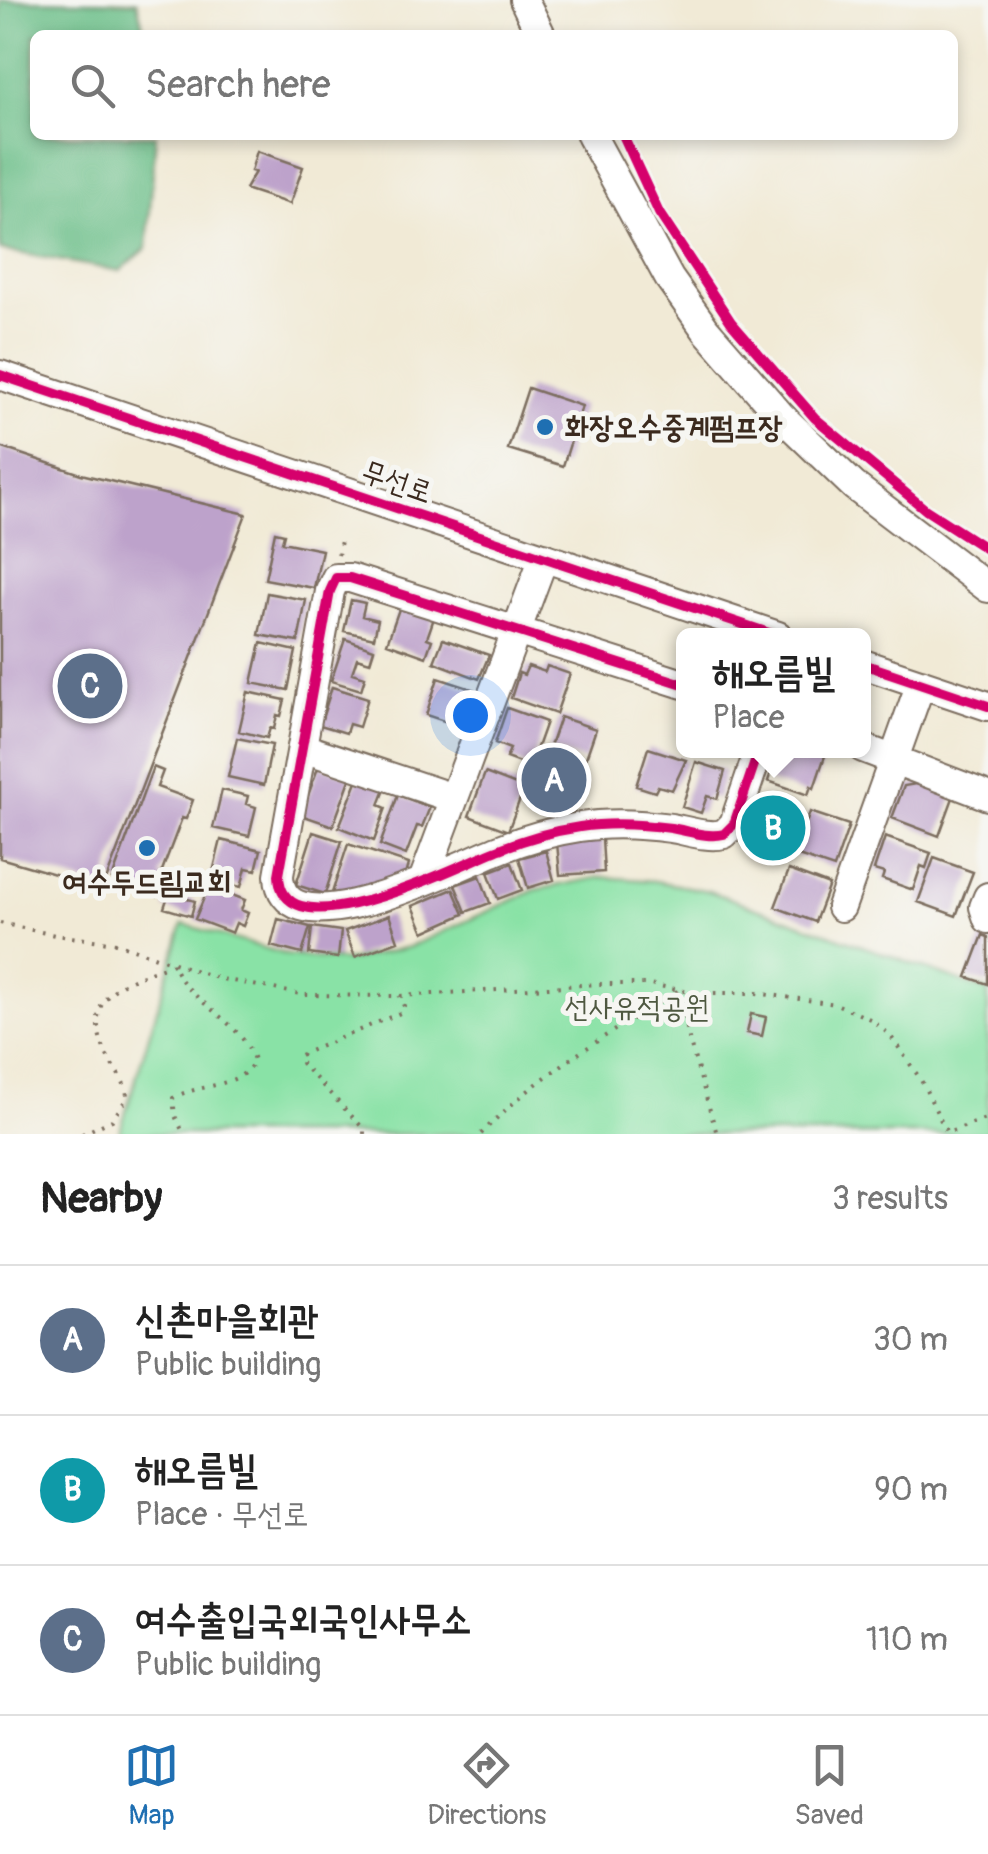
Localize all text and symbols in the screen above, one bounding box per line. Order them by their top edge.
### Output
search box [30,30,958,140]
icon: search [65,58,120,113]
text: Search here [145,61,331,109]
place label: 화장오수중계펌프장 [565,409,782,446]
marker: 화장오수중계펌프장 [534,416,556,438]
street label: 무선로 [357,453,437,511]
popup [676,628,871,758]
pin: C [58,648,122,724]
text: 해오름빌 [712,649,835,697]
your location [445,690,496,741]
text: Place [712,698,785,738]
pin: A [522,742,586,818]
pin: B [740,790,806,866]
marker: 여수두드림교회 [136,837,158,859]
place label: 여수두드림교회 [63,864,231,901]
park label: 선사유적공원 [565,989,709,1026]
text: Nearby [40,1173,162,1225]
text: 3 results [832,1179,948,1219]
text: 신촌마을회관 [135,1296,318,1344]
text: A [62,1320,83,1360]
text: 30 m [873,1320,948,1360]
text: Public building [135,1345,321,1385]
text: 해오름빌 [135,1446,257,1494]
text: B [63,1470,82,1510]
text: 90 m [874,1470,948,1510]
text: Place · 무선로 [135,1495,309,1535]
text: 여수출입국외국인사무소 [135,1596,471,1644]
text: C [63,1620,82,1660]
text: 110 m [866,1620,948,1660]
text: Public building [135,1645,321,1685]
tab: Map [124,1738,179,1833]
tab: Directions [427,1738,546,1833]
tab: Saved [794,1738,864,1833]

